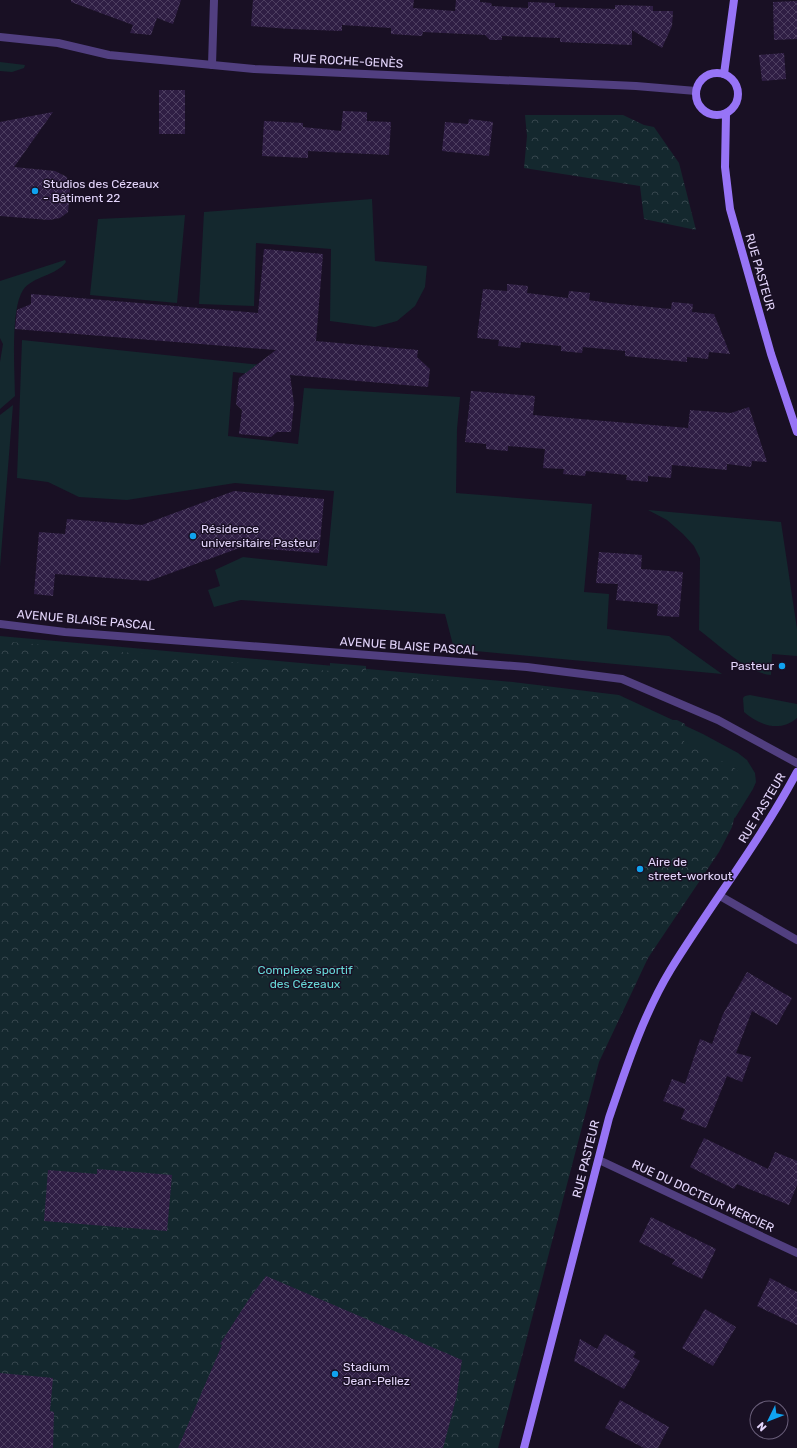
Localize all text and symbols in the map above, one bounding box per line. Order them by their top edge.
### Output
street label: RUE ROCHE-GENÈS [292,51,404,71]
place label: Studios des Cézeaux - Bâtiment 22 [43,177,160,205]
marker: Studios des Cézeaux - Bâtiment 22 [30,186,40,196]
street label: RUE PASTEUR [742,232,778,312]
place label: Résidence universitaire Pasteur [201,522,317,550]
marker: Résidence universitaire Pasteur [188,531,198,541]
street label: AVENUE BLAISE PASCAL [16,607,156,633]
street label: AVENUE BLAISE PASCAL [339,634,479,658]
place label: Pasteur [730,659,774,673]
marker: Pasteur [777,661,787,671]
street label: RUE PASTEUR [736,770,789,846]
place label: Aire de street-workout [648,855,733,883]
marker: Aire de street-workout [635,864,645,874]
park label: Complexe sportif des Cézeaux [257,963,353,991]
street label: RUE PASTEUR [570,1119,602,1199]
street label: RUE DU DOCTEUR MERCIER [630,1157,776,1235]
place label: Stadium Jean-Pellez [343,1360,410,1388]
marker: Stadium Jean-Pellez [330,1369,340,1379]
north arrow [749,1400,789,1440]
text: N [755,1419,770,1434]

